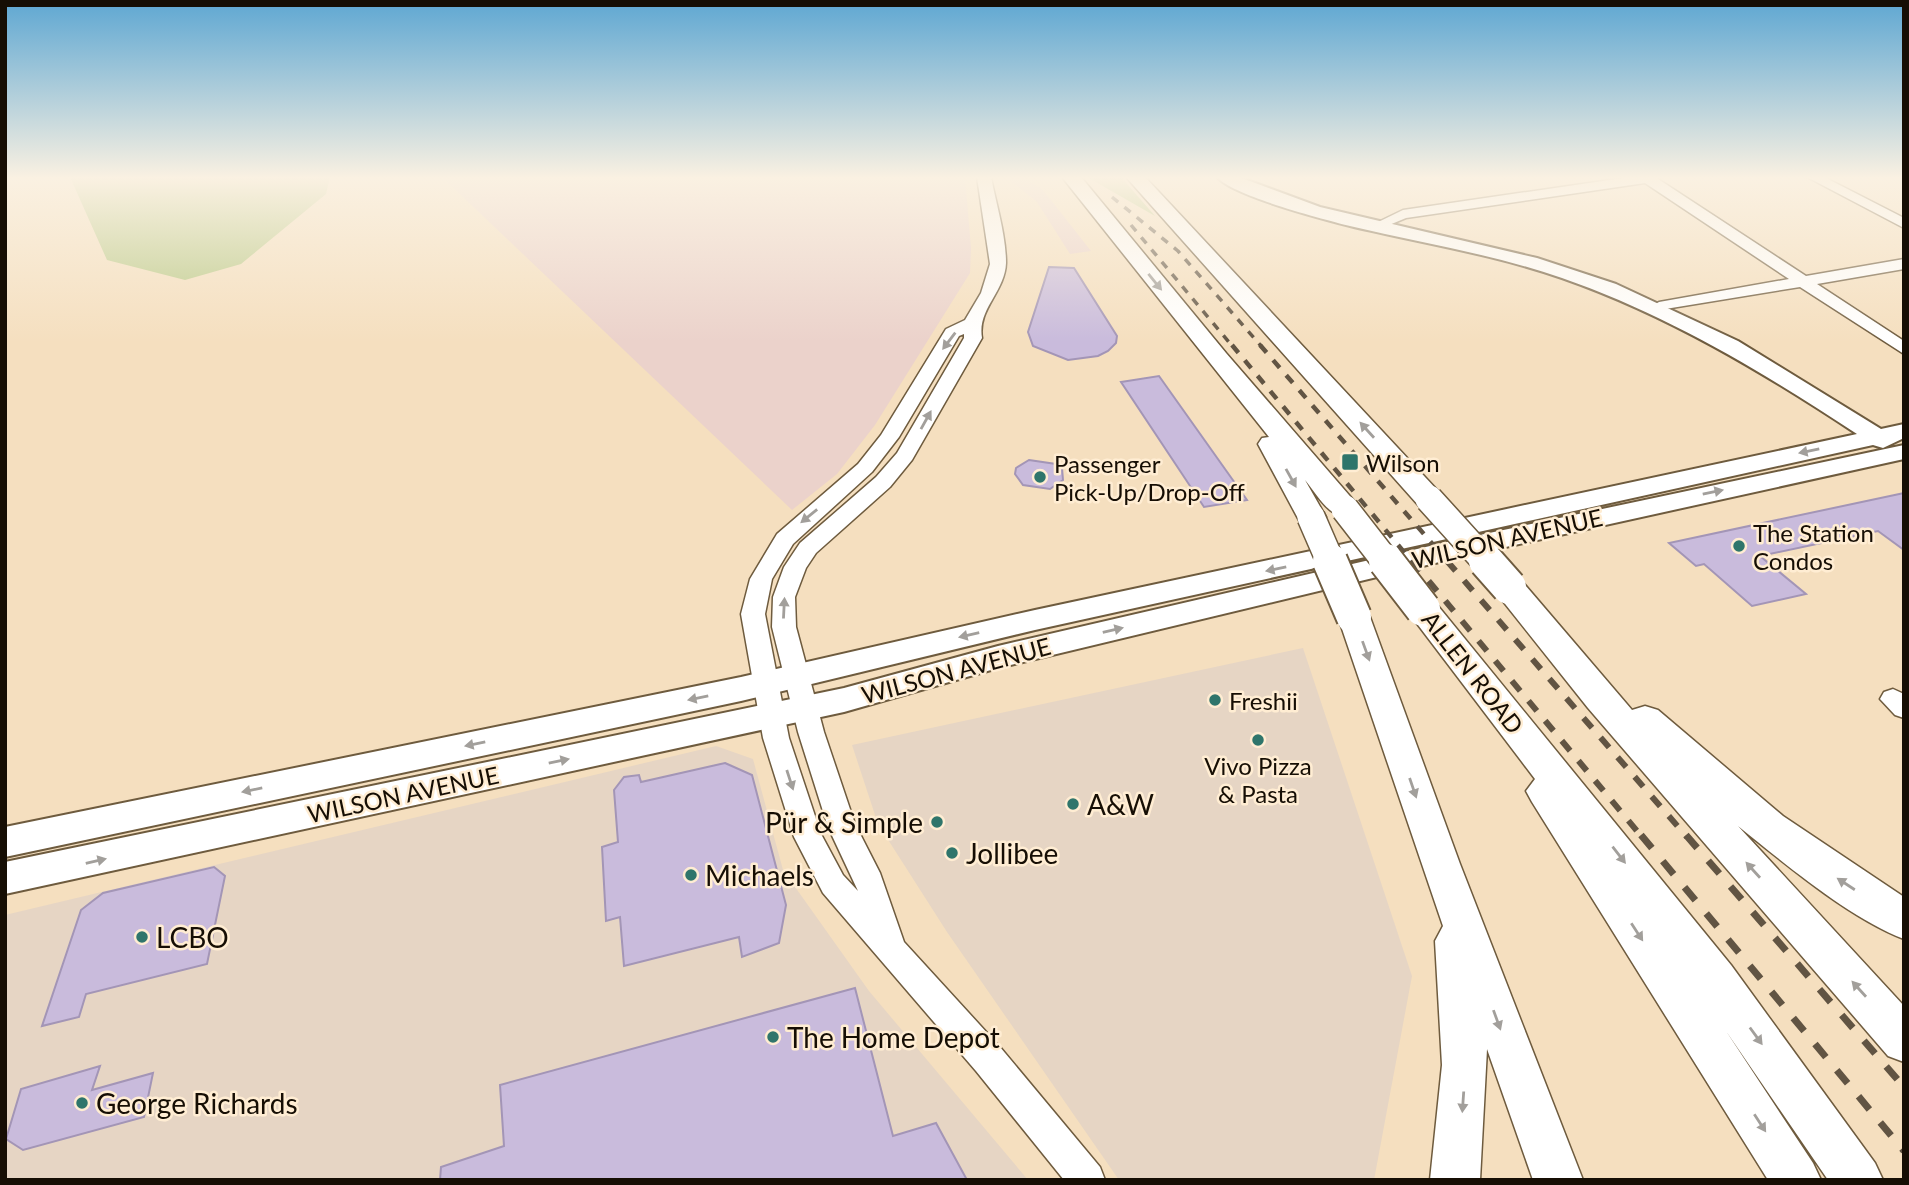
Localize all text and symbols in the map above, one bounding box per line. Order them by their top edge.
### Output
one-way arrow [1148,272,1163,290]
one-way arrow [941,331,956,349]
one-way arrow [920,410,932,430]
one-way arrow [1359,422,1375,439]
one-way arrow [1798,445,1820,456]
place label: Wilson [1366,448,1440,477]
place label: Passenger Pick-Up/Drop-Off [1054,449,1245,506]
marker: Wilson [1340,452,1360,472]
marker: Passenger Pick-Up/Drop-Off [1032,469,1048,485]
one-way arrow [1285,469,1297,489]
one-way arrow [1702,486,1724,497]
street label: WILSON AVENUE [1409,502,1605,574]
one-way arrow [800,508,817,523]
place label: The Station Condos [1753,518,1874,575]
marker: The Station Condos [1731,538,1747,554]
one-way arrow [1265,563,1287,574]
one-way arrow [779,596,790,618]
street label: ALLEN ROAD [1416,605,1530,739]
one-way arrow [1102,624,1124,635]
one-way arrow [957,630,979,641]
street label: WILSON AVENUE [858,631,1054,709]
one-way arrow [1361,641,1372,662]
place label: Freshii [1229,686,1298,715]
one-way arrow [687,692,709,703]
marker: Freshii [1207,692,1223,708]
marker: Vivo Pizza & Pasta [1250,732,1266,748]
one-way arrow [464,738,486,749]
place label: Vivo Pizza & Pasta [1204,751,1312,808]
one-way arrow [548,755,570,766]
street label: WILSON AVENUE [305,760,501,828]
one-way arrow [785,770,795,791]
one-way arrow [1408,777,1419,798]
one-way arrow [241,785,263,796]
place label: A&W [1087,787,1154,821]
marker: A&W [1065,796,1081,812]
place label: Pür & Simple [765,805,923,839]
marker: Pür & Simple [929,814,945,830]
place label: Jollibee [966,836,1058,870]
marker: Jollibee [944,845,960,861]
one-way arrow [1611,846,1626,863]
one-way arrow [85,855,107,866]
place label: Michaels [705,858,814,892]
one-way arrow [1745,861,1761,879]
marker: Michaels [683,867,699,883]
one-way arrow [1836,878,1855,891]
place label: LCBO [156,920,229,954]
one-way arrow [1630,922,1643,942]
marker: LCBO [134,929,150,945]
one-way arrow [1851,981,1867,998]
one-way arrow [1492,1010,1503,1031]
place label: The Home Depot [787,1020,1000,1054]
one-way arrow [1749,1027,1763,1045]
marker: The Home Depot [765,1029,781,1045]
place label: George Richards [96,1086,298,1120]
one-way arrow [1457,1091,1468,1113]
marker: George Richards [74,1095,90,1111]
one-way arrow [1753,1114,1766,1133]

